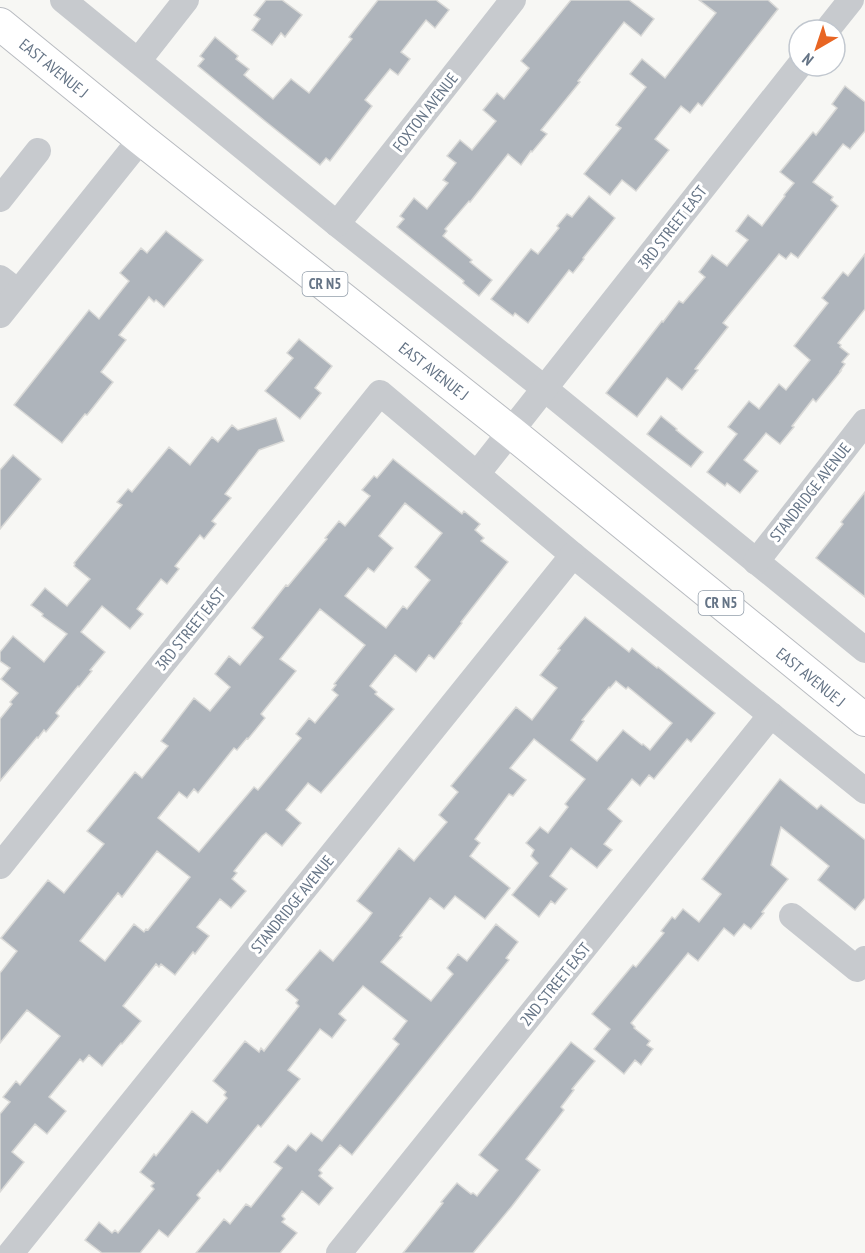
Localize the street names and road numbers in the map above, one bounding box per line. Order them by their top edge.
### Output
street label: EAST AVENUE J [15,34,93,102]
street label: FOXTON AVENUE [388,68,462,155]
street label: 3RD STREET EAST [633,181,711,273]
road number: CR N5 [302,272,348,296]
street label: EAST AVENUE J [395,338,473,404]
street label: STANDRIDGE AVENUE [765,438,855,546]
street label: 3RD STREET EAST [151,584,229,674]
road number: CR N5 [698,591,744,615]
street label: EAST AVENUE J [772,643,850,711]
street label: STANDRIDGE AVENUE [246,851,338,957]
street label: 2ND STREET EAST [515,938,595,1030]

